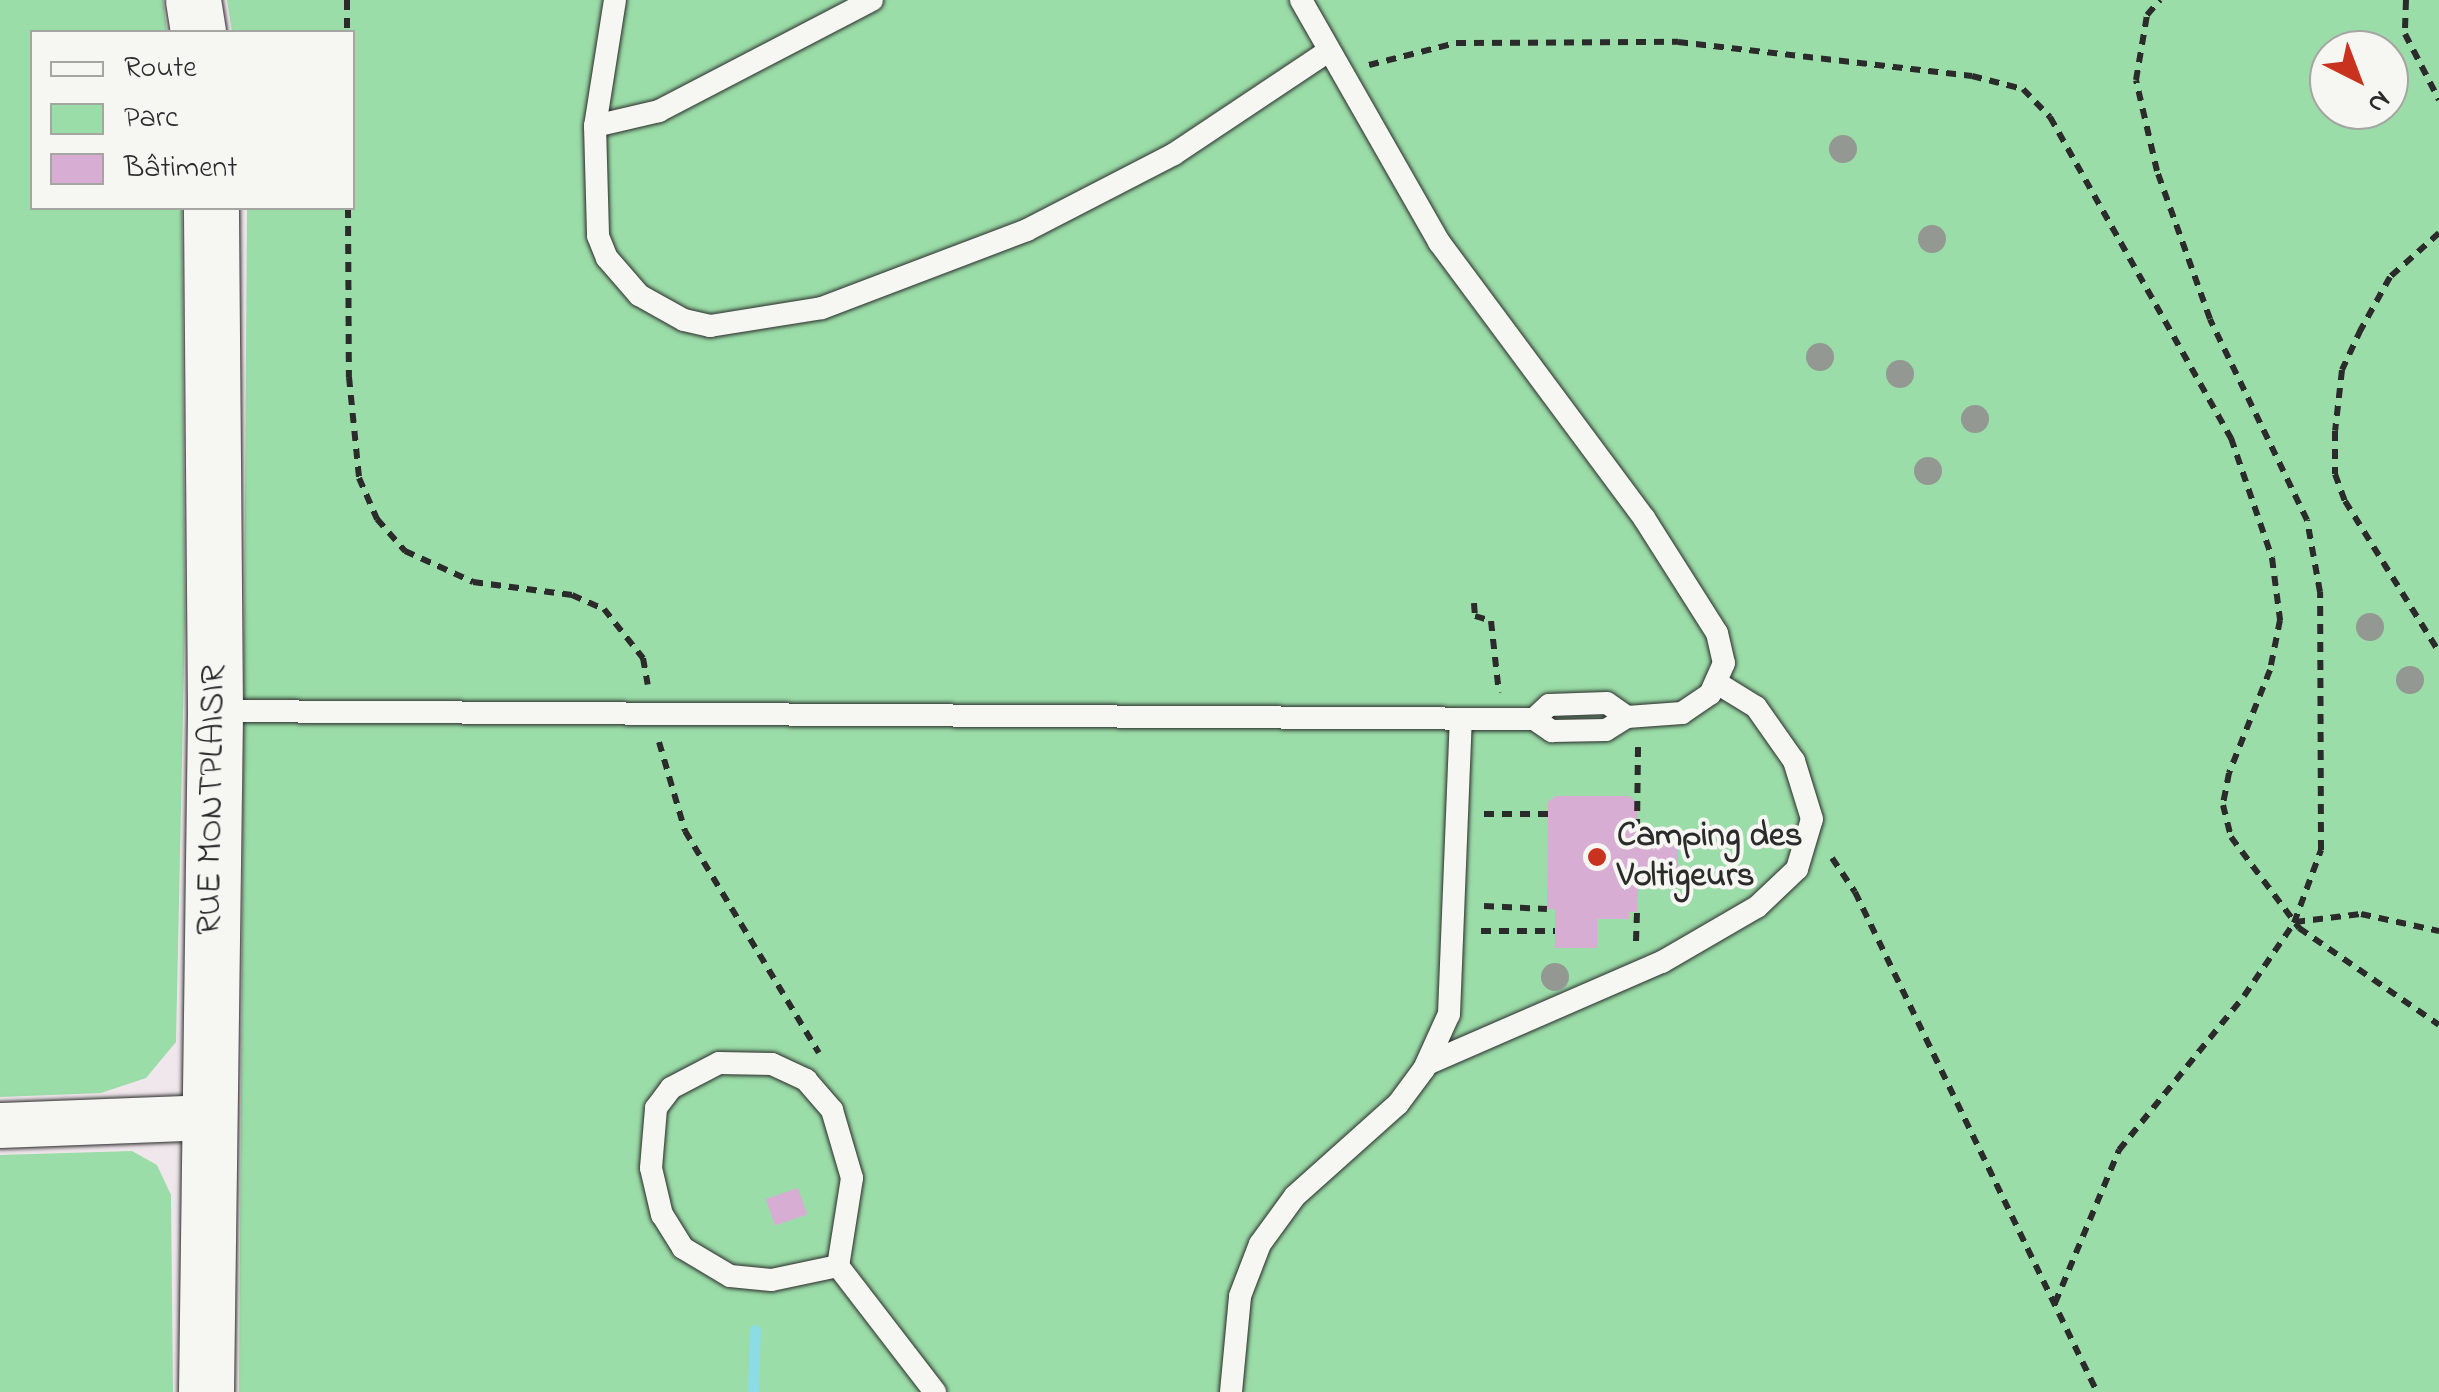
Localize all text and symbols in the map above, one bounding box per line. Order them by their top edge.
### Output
legend [30,30,355,210]
north arrow [2309,30,2409,130]
text: Route [124,47,197,91]
text: N [2357,80,2399,123]
text: Parc [124,97,178,141]
text: Bâtiment [124,147,237,191]
street label: RUE MONTPLAISIR [190,665,236,935]
place label: Camping des Voltigeurs [1617,816,1803,898]
marker: Camping des Voltigeurs [1586,846,1608,868]

